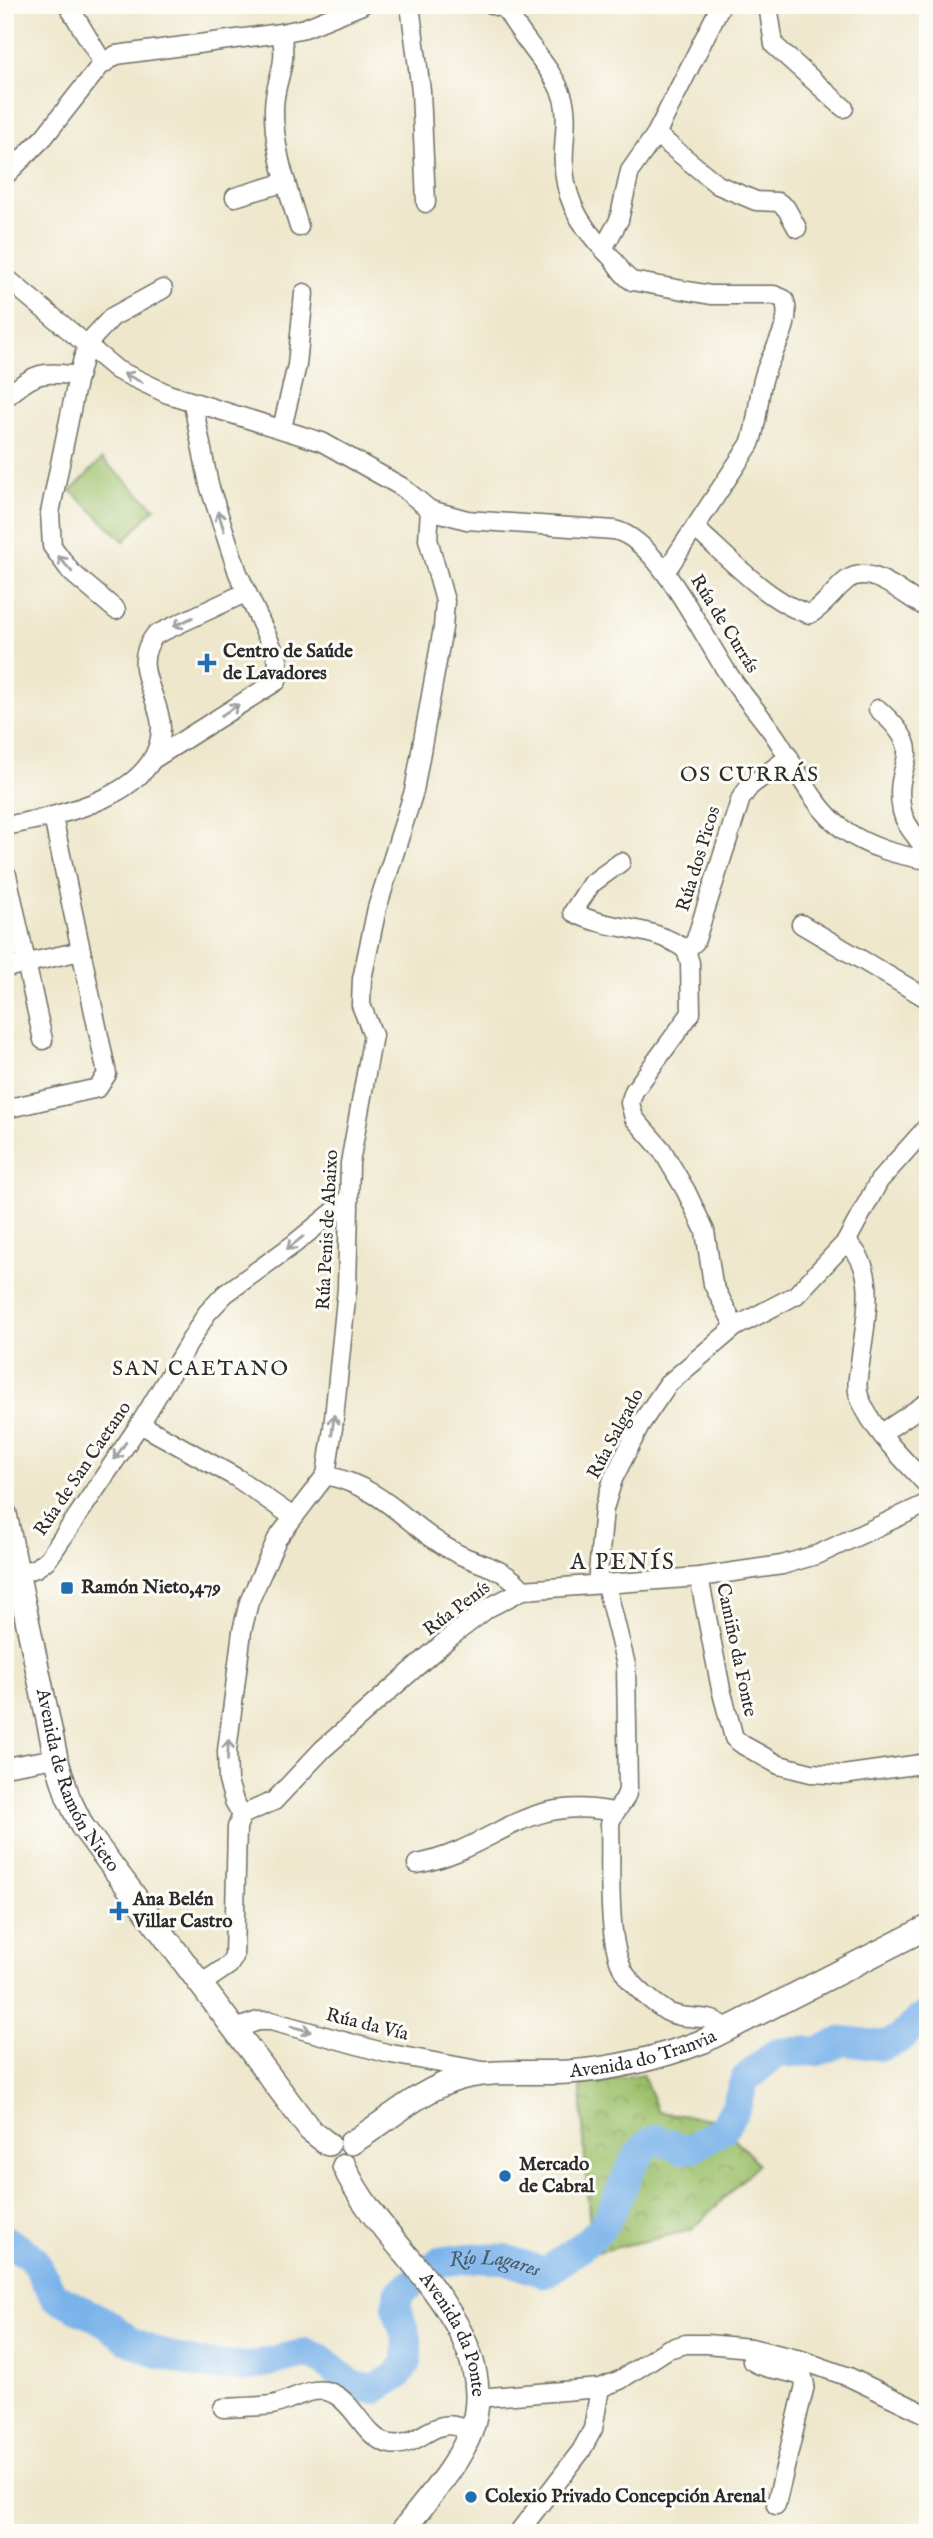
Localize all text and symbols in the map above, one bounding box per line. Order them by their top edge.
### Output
one-way arrow [123,371,144,384]
one-way arrow [214,511,226,533]
one-way arrow [57,556,73,574]
street label: Rúa de Currás [684,570,764,678]
one-way arrow [173,616,194,629]
place label: Centro de Saúde de Lavadores [223,640,353,686]
marker: Centro de Saúde de Lavadores [197,653,217,673]
one-way arrow [220,703,240,717]
district label: OS CURRÁS [680,761,820,789]
street label: Rúa dos Picos [672,803,726,915]
street label: Rúa Penis de Abaixo [312,1149,344,1311]
one-way arrow [286,1235,304,1251]
district label: SAN CAETANO [112,1356,290,1383]
street label: Rúa Salgado [582,1385,650,1483]
street label: Rúa de San Caetano [29,1397,137,1541]
one-way arrow [327,1414,340,1437]
one-way arrow [112,1441,126,1461]
district label: A PENÍS [569,1548,676,1577]
place label: Ramón Nieto,479 [81,1576,221,1600]
street label: Rúa Penís [419,1576,495,1642]
marker: Ramón Nieto,479 [59,1580,75,1596]
street label: Camiño da Fonte [710,1581,762,1719]
street label: Avenida de Ramón Nieto [30,1685,125,1877]
one-way arrow [222,1739,235,1762]
place label: Ana Belén Villar Castro [132,1888,232,1934]
marker: Ana Belén Villar Castro [111,1903,127,1919]
street label: Rúa da Vía [323,2003,412,2047]
one-way arrow [289,2023,312,2036]
street label: Avenida do Tranvia [568,2024,721,2084]
place label: Mercado de Cabral [519,2153,595,2199]
marker: Mercado de Cabral [497,2168,513,2184]
water label: Río Lagares [448,2244,545,2284]
street label: Avenida da Ponte [413,2267,489,2397]
place label: Colexio Privado Concepción Arenal [485,2485,767,2509]
marker: Colexio Privado Concepción Arenal [463,2489,479,2505]

